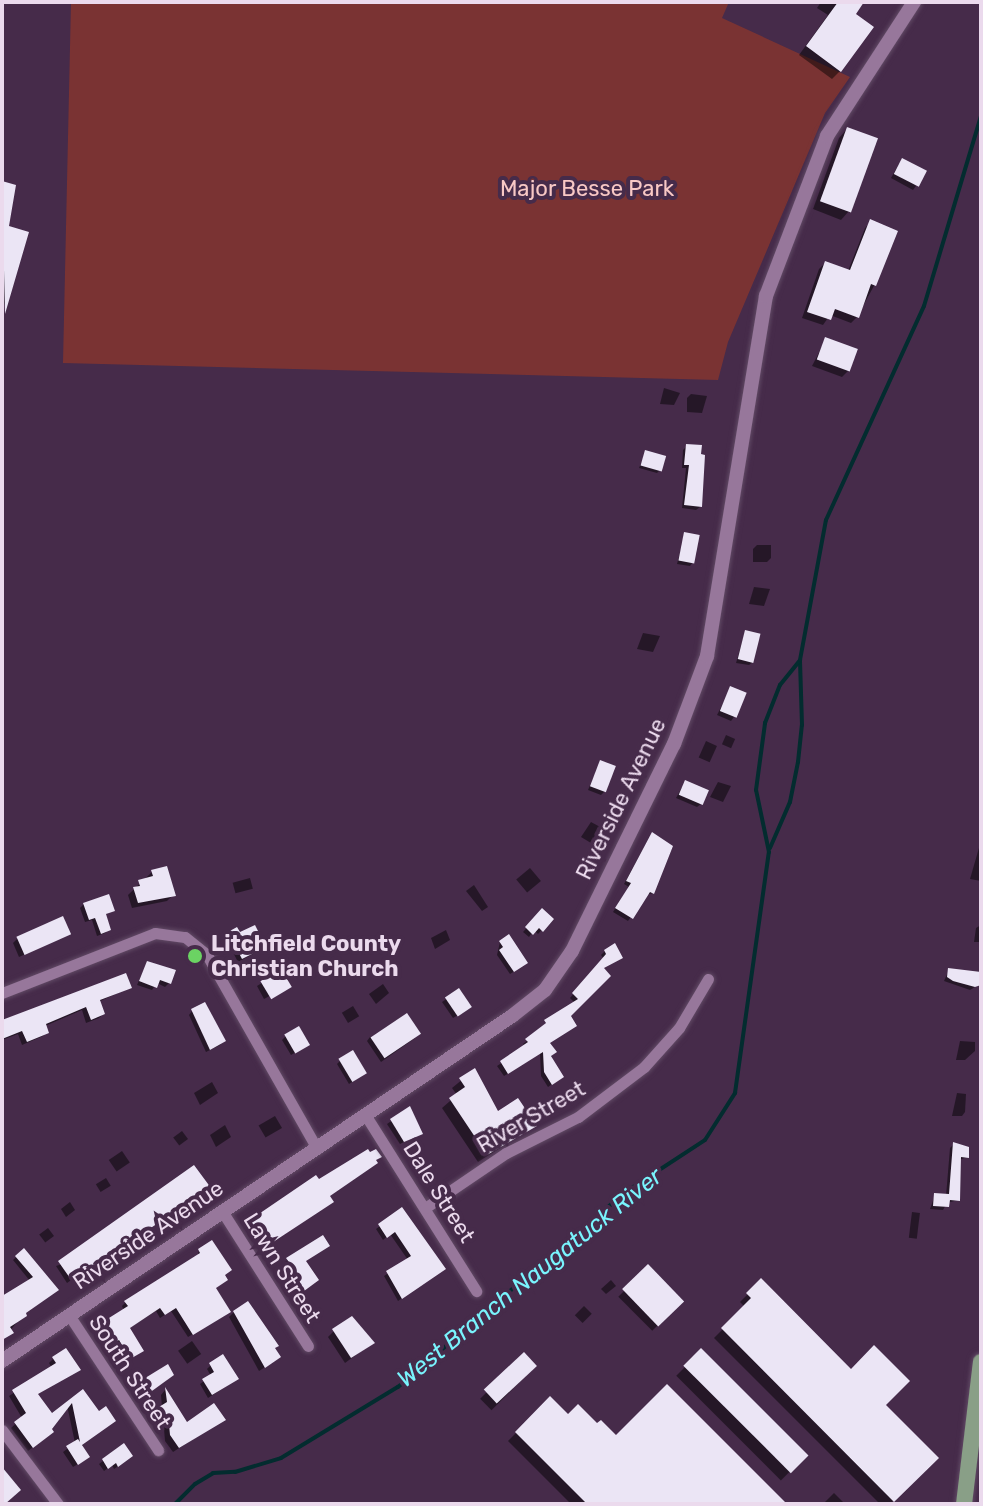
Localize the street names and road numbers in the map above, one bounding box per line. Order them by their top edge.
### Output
street label: Riverside Avenue [570,714,672,884]
street label: River Street [472,1075,590,1159]
street label: Dale Street [398,1137,480,1247]
street label: Riverside Avenue [67,1175,229,1295]
street label: Lawn Street [238,1208,326,1328]
street label: South Street [83,1310,177,1434]

